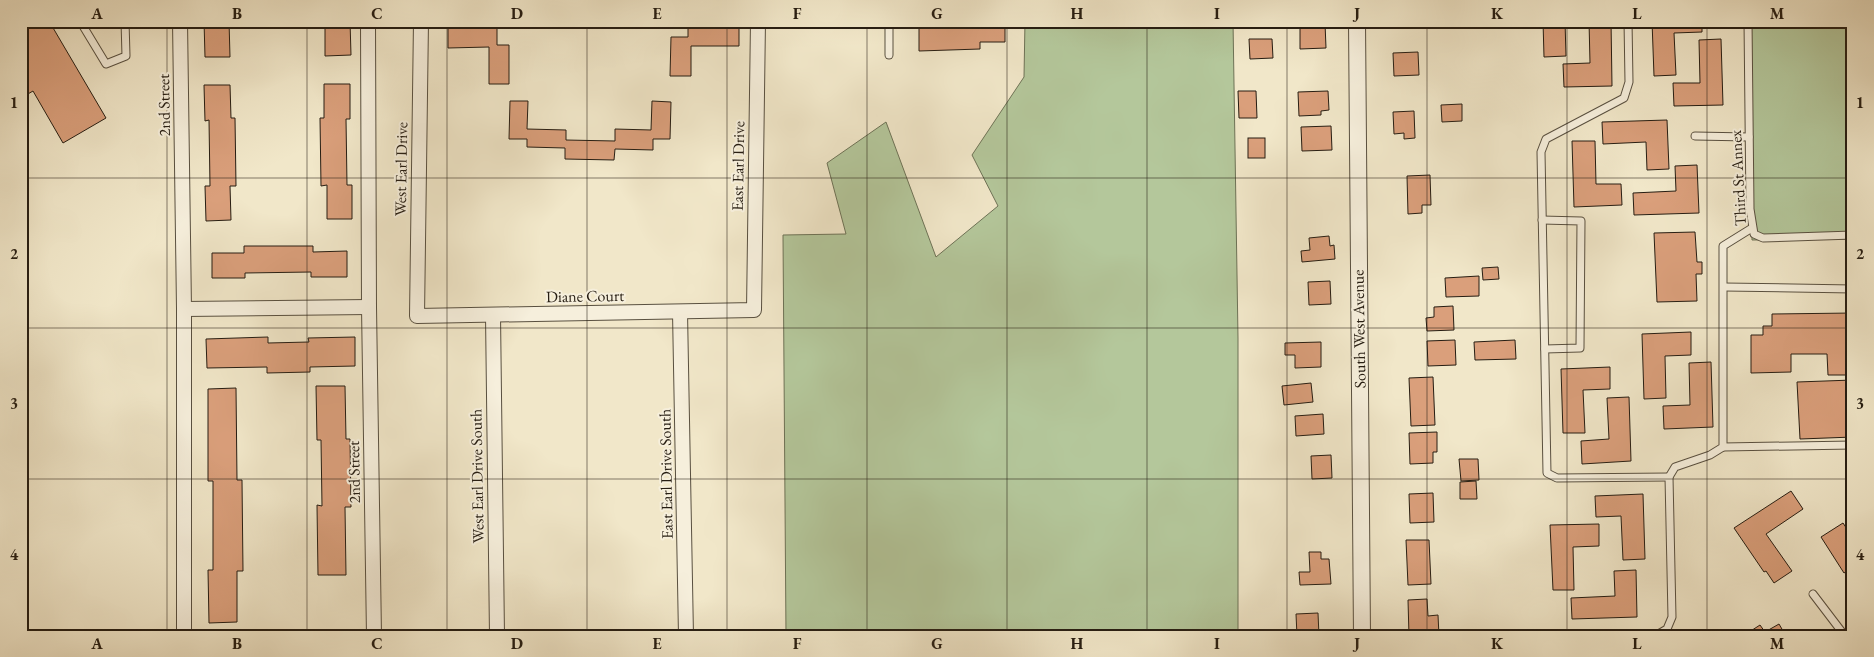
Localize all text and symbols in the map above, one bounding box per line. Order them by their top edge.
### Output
text: A [90,3,103,24]
text: B [232,3,242,24]
text: C [371,3,383,24]
text: D [511,3,523,24]
text: E [652,3,662,24]
text: F [793,3,802,24]
text: G [931,3,943,24]
text: H [1071,3,1084,24]
text: I [1214,3,1220,24]
text: J [1352,3,1360,24]
text: K [1491,3,1504,24]
text: L [1632,3,1642,24]
text: M [1770,3,1785,24]
street label: 2nd Street [153,74,175,136]
text: 1 [10,92,18,113]
text: 1 [1856,92,1864,113]
street label: East Earl Drive [727,121,749,211]
street label: West Earl Drive [390,122,412,216]
street label: Third St Annex [1725,129,1751,227]
text: 2 [10,243,19,264]
text: 2 [1856,243,1865,264]
street label: South West Avenue [1347,269,1371,389]
street label: Diane Court [546,285,624,307]
text: 3 [10,393,18,414]
text: 3 [1856,393,1864,414]
street label: West Earl Drive South [465,409,489,543]
street label: East Earl Drive South [654,409,678,539]
street label: 2nd Street [343,441,365,503]
text: 4 [10,544,19,565]
text: 4 [1856,544,1865,565]
text: A [90,633,103,654]
text: B [232,633,242,654]
text: C [371,633,383,654]
text: D [511,633,523,654]
text: E [652,633,662,654]
text: F [793,633,802,654]
text: G [931,633,943,654]
text: H [1071,633,1084,654]
text: I [1214,633,1220,654]
text: J [1352,633,1360,654]
text: K [1491,633,1504,654]
text: L [1632,633,1642,654]
text: M [1770,633,1785,654]

